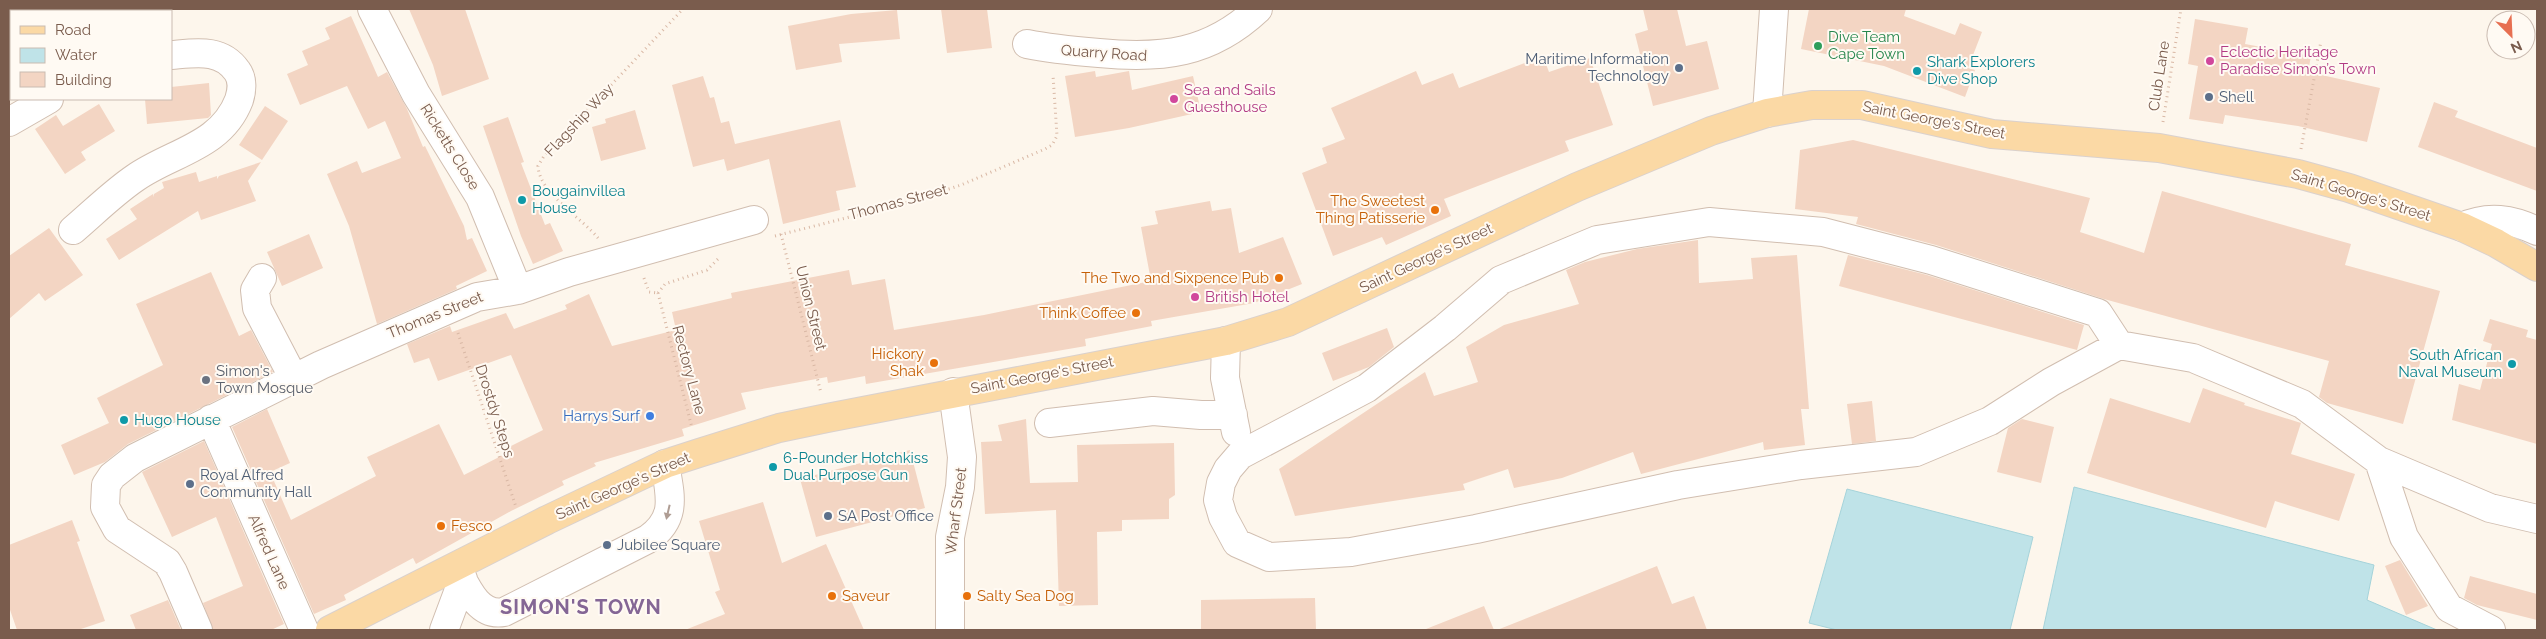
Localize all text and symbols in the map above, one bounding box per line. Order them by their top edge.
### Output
legend [10,10,172,100]
north arrow [2486,10,2536,60]
text: Road [55,21,91,39]
place label: Dive Team Cape Town [1828,28,1905,63]
text: N [2508,37,2524,56]
street label: Club Lane [2145,39,2173,112]
marker: Dive Team Cape Town [1812,40,1824,52]
street label: Quarry Road [1060,41,1148,65]
place label: Eclectic Heritage Paradise Simon’s Town [2220,43,2376,78]
text: Water [55,46,98,64]
place label: Maritime Information Technology [1525,50,1669,85]
place label: Shark Explorers Dive Shop [1927,53,2035,88]
marker: Eclectic Heritage Paradise Simon’s Town [2204,55,2216,67]
marker: Maritime Information Technology [1673,62,1685,74]
marker: Shark Explorers Dive Shop [1911,65,1923,77]
text: Building [55,71,112,89]
street label: Flagship Way [541,80,617,160]
place label: Sea and Sails Guesthouse [1184,81,1276,116]
place label: Shell [2219,88,2255,106]
marker: Shell [2203,91,2215,103]
marker: Sea and Sails Guesthouse [1168,93,1180,105]
street label: Saint George's Street [1861,97,2007,143]
street label: Ricketts Close [416,101,484,193]
street label: Saint George's Street [2289,165,2433,225]
street label: Thomas Street [847,180,949,224]
place label: Bougainvillea House [532,182,626,217]
place label: The Sweetest Thing Patisserie [1316,192,1425,227]
marker: Bougainvillea House [516,194,528,206]
marker: The Sweetest Thing Patisserie [1429,204,1441,216]
street label: Saint George's Street [1357,219,1495,297]
street label: Union Street [792,264,830,352]
place label: The Two and Sixpence Pub [1081,269,1269,287]
marker: The Two and Sixpence Pub [1273,272,1285,284]
street label: Thomas Street [385,288,485,342]
place label: British Hotel [1205,288,1290,306]
marker: British Hotel [1189,291,1201,303]
place label: Think Coffee [1039,304,1126,322]
marker: Think Coffee [1130,307,1142,319]
street label: Rectory Lane [668,323,710,417]
place label: Hickory Shak [872,345,924,380]
place label: South African Naval Museum [2398,346,2502,381]
street label: Saint George's Street [969,352,1115,398]
marker: Hickory Shak [928,357,940,369]
marker: South African Naval Museum [2506,358,2518,370]
place label: Simon's Town Mosque [216,362,313,397]
street label: Drostdy Steps [471,362,519,460]
marker: Simon's Town Mosque [200,374,212,386]
place label: Harrys Surf [563,407,641,425]
marker: Harrys Surf [644,410,656,422]
place label: Hugo House [134,411,221,429]
marker: Hugo House [118,414,130,426]
street label: Saint George's Street [553,448,693,524]
place label: 6-Pounder Hotchkiss Dual Purpose Gun [783,449,928,484]
marker: 6-Pounder Hotchkiss Dual Purpose Gun [767,461,779,473]
place label: Royal Alfred Community Hall [200,466,313,501]
street label: Wharf Street [942,466,970,556]
marker: Royal Alfred Community Hall [184,478,196,490]
one-way arrow [663,505,671,521]
place label: SA Post Office [838,507,934,525]
marker: SA Post Office [822,510,834,522]
street label: Alfred Lane [244,512,294,593]
place label: Fesco [451,517,493,535]
marker: Fesco [435,520,447,532]
place label: Jubilee Square [617,536,721,554]
marker: Jubilee Square [601,539,613,551]
place label: Saveur [842,587,890,605]
place label: Salty Sea Dog [977,587,1074,605]
marker: Saveur [826,590,838,602]
marker: Salty Sea Dog [961,590,973,602]
district label: SIMON'S TOWN [500,595,662,619]

